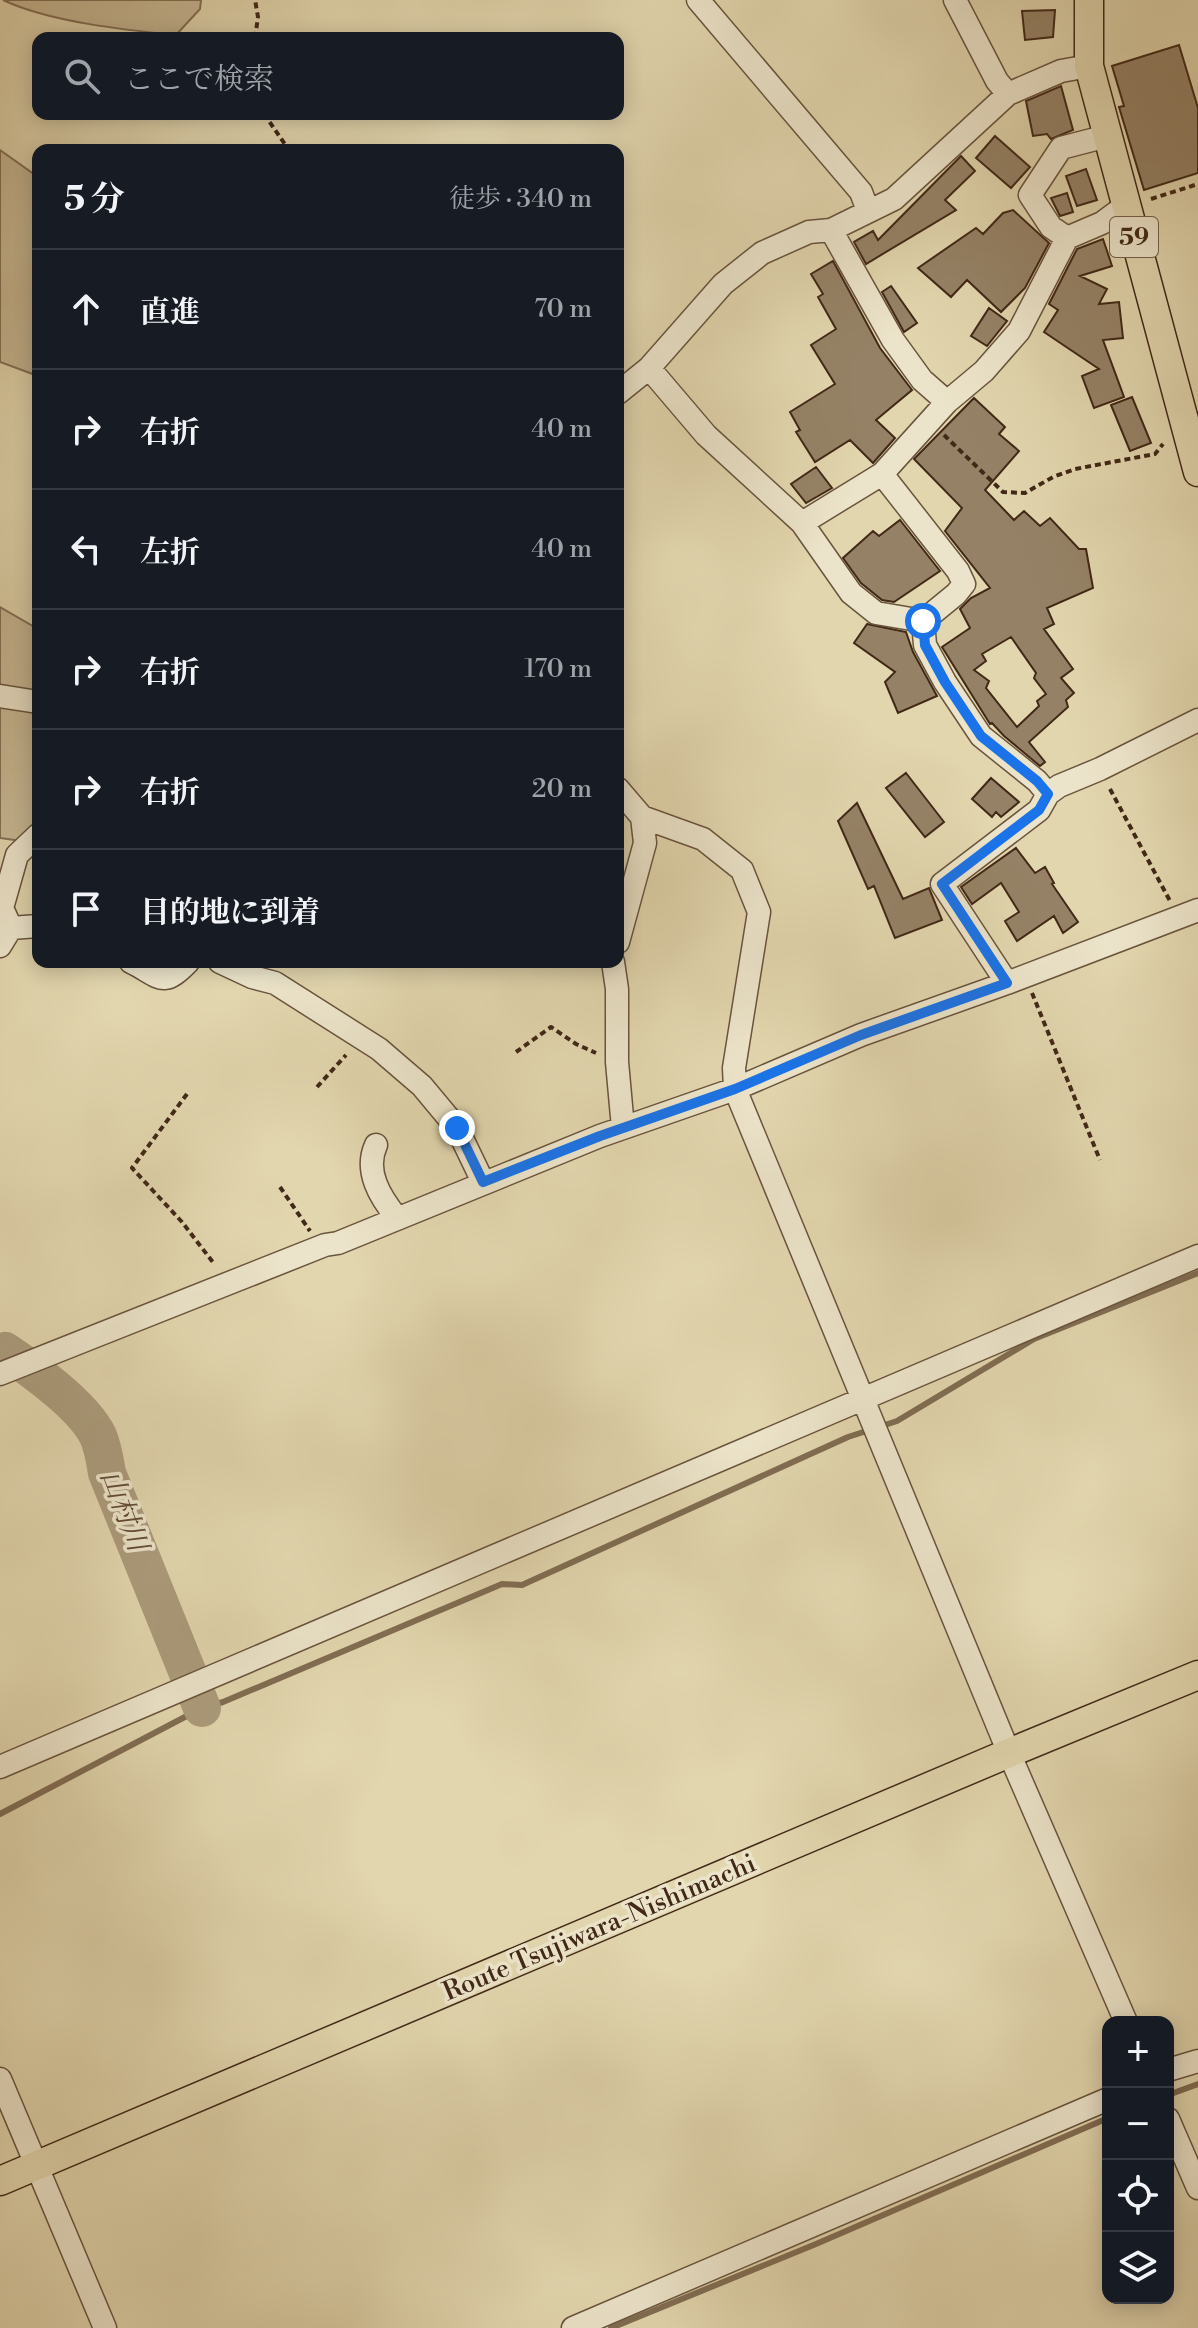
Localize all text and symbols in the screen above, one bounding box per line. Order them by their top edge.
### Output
search box [32,32,624,120]
icon: search [60,54,104,98]
text: ここで検索 [124,61,274,99]
text: 5 分 [64,179,125,221]
text: 徒歩 · 340 m [449,183,592,215]
road number: 59 [1110,217,1158,257]
icon: ahead [64,287,108,331]
text: 70 m [534,293,592,325]
text: 直進 [140,294,200,332]
icon: right [64,407,108,451]
text: 40 m [531,413,592,445]
text: 右折 [140,414,200,452]
icon: left [64,527,108,571]
text: 40 m [531,533,592,565]
text: 左折 [140,534,200,572]
route start [905,603,941,639]
icon: right [64,647,108,691]
text: 170 m [524,653,592,685]
text: 右折 [140,654,200,692]
icon: right [64,767,108,811]
text: 20 m [532,773,592,805]
text: 右折 [140,774,200,812]
icon: arrive [64,887,108,931]
text: 目的地に到着 [140,894,320,932]
route end [439,1110,475,1146]
water label: 山村川 [92,1465,156,1559]
street label: Route Tsujiwara-Nishimachi [438,1847,761,2008]
map controls [1102,2016,1174,2304]
button: + [1102,2016,1174,2088]
button: − [1102,2088,1174,2160]
button: locate [1102,2160,1174,2232]
button: layers [1102,2232,1174,2304]

